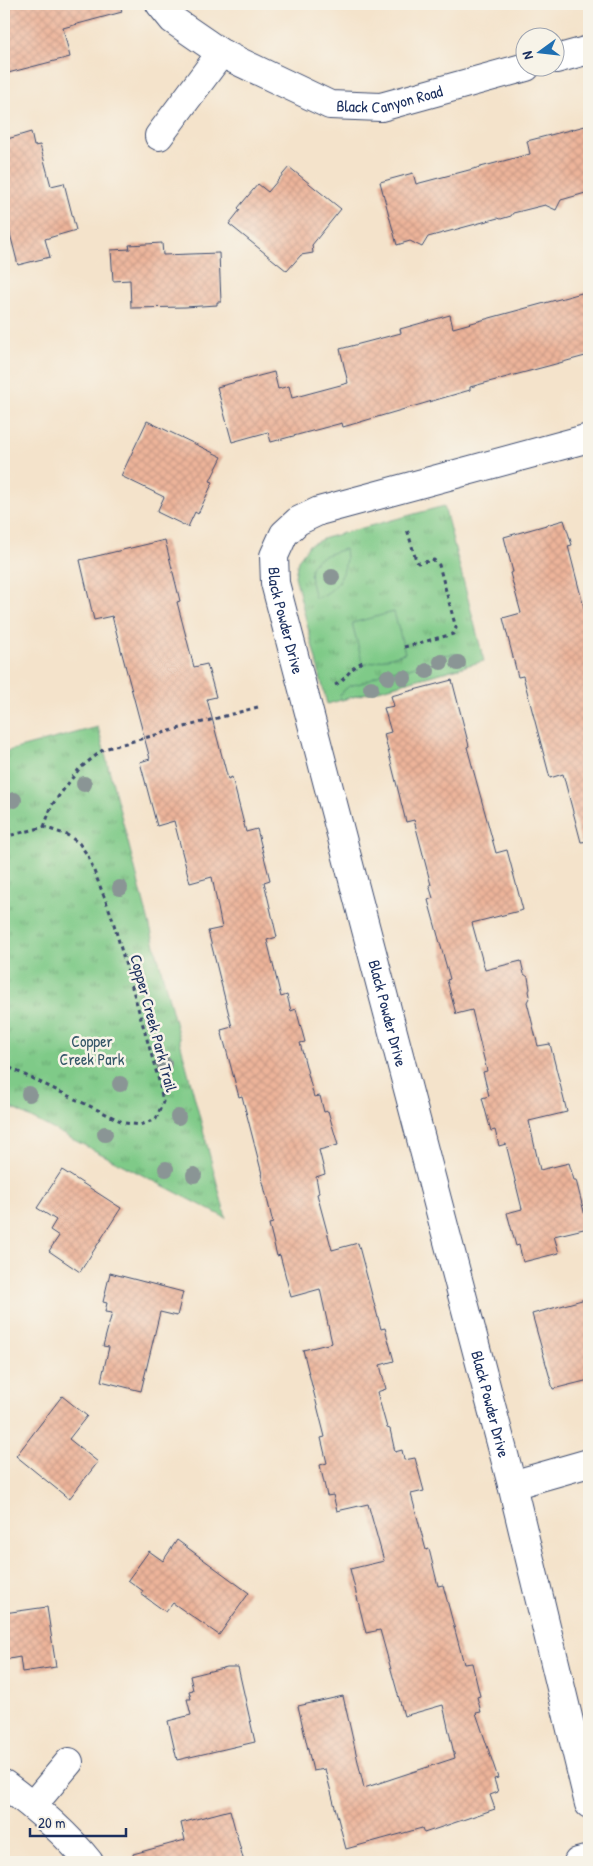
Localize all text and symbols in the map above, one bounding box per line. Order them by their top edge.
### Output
north arrow [516,28,566,78]
text: N [517,49,537,62]
street label: Black Canyon Road [336,80,445,118]
street label: Black Powder Drive [263,567,310,677]
street label: Copper Creek Park Trail [125,952,183,1095]
street label: Black Powder Drive [363,957,413,1069]
park label: Copper Creek Park [60,1030,125,1070]
street label: Black Powder Drive [466,1348,515,1460]
scale bar [30,1806,126,1838]
text: 20 m [38,1812,65,1833]

